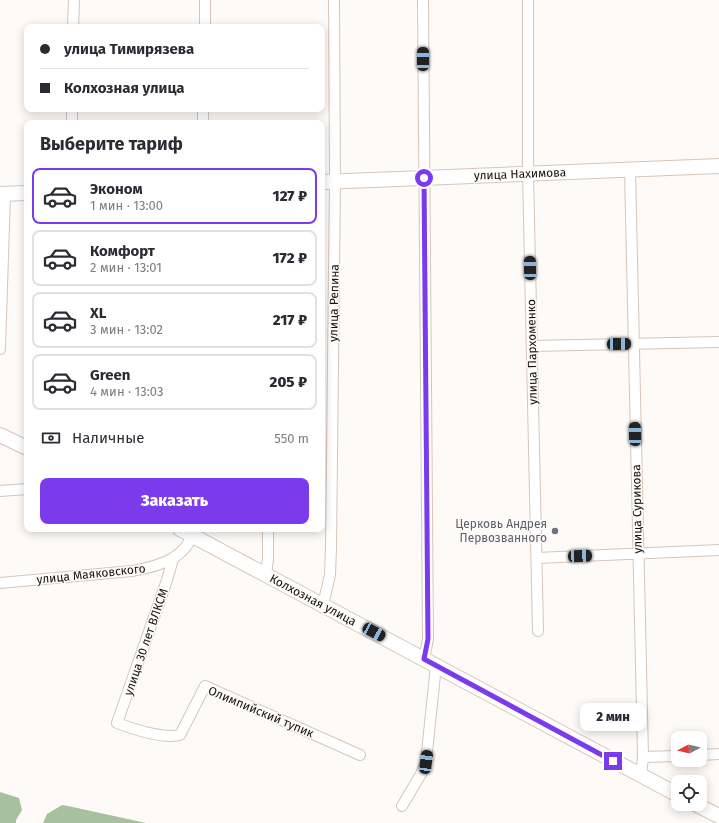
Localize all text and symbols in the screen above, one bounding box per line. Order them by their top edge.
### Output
text: улица Тимирязева [64,40,194,58]
car [417,47,429,71]
text: Колхозная улица [64,79,185,97]
text: Выберите тариф [40,133,183,155]
street label: улица Нахимова [474,165,566,183]
route start [415,169,433,187]
icon: car [42,178,78,214]
text: Эконом [90,180,143,198]
text: 127 ₽ [273,187,307,205]
text: 1 мин · 13:00 [90,198,163,213]
icon: car [42,240,78,276]
text: Комфорт [90,242,155,260]
text: 172 ₽ [273,249,307,267]
car [524,256,536,280]
text: 2 мин · 13:01 [90,260,162,275]
street label: улица Репина [326,264,342,342]
street label: улица Пархоменко [524,299,540,405]
icon: car [42,302,78,338]
text: XL [90,304,106,322]
text: 217 ₽ [273,311,307,329]
text: 3 мин · 13:02 [90,322,163,337]
car [607,338,631,350]
icon: car [42,364,78,400]
text: Green [90,366,130,384]
text: 205 ₽ [270,373,307,391]
text: 4 мин · 13:03 [90,384,163,399]
car [629,422,641,446]
icon: cash [40,427,62,449]
text: Наличные [72,429,144,447]
text: 550 m [274,431,309,446]
street label: улица Сурикова [629,464,645,554]
button: Заказать [40,478,309,524]
place label: Церковь Андрея Первозванного [455,517,547,545]
marker: Церковь Андрея Первозванного [550,526,560,536]
car [568,550,592,562]
street label: улица Маяковского [36,561,146,587]
street label: Колхозная улица [267,571,359,629]
street label: улица 30 лет ВЛКСМ [121,587,171,697]
car [361,621,387,643]
street label: Олимпийский тупик [206,683,317,741]
callout: 2 мин [580,703,646,731]
text: 2 мин [596,709,630,724]
north arrow [671,731,707,767]
map controls [671,731,707,811]
car [418,749,434,775]
route end [604,752,622,770]
button: locate [671,775,707,811]

